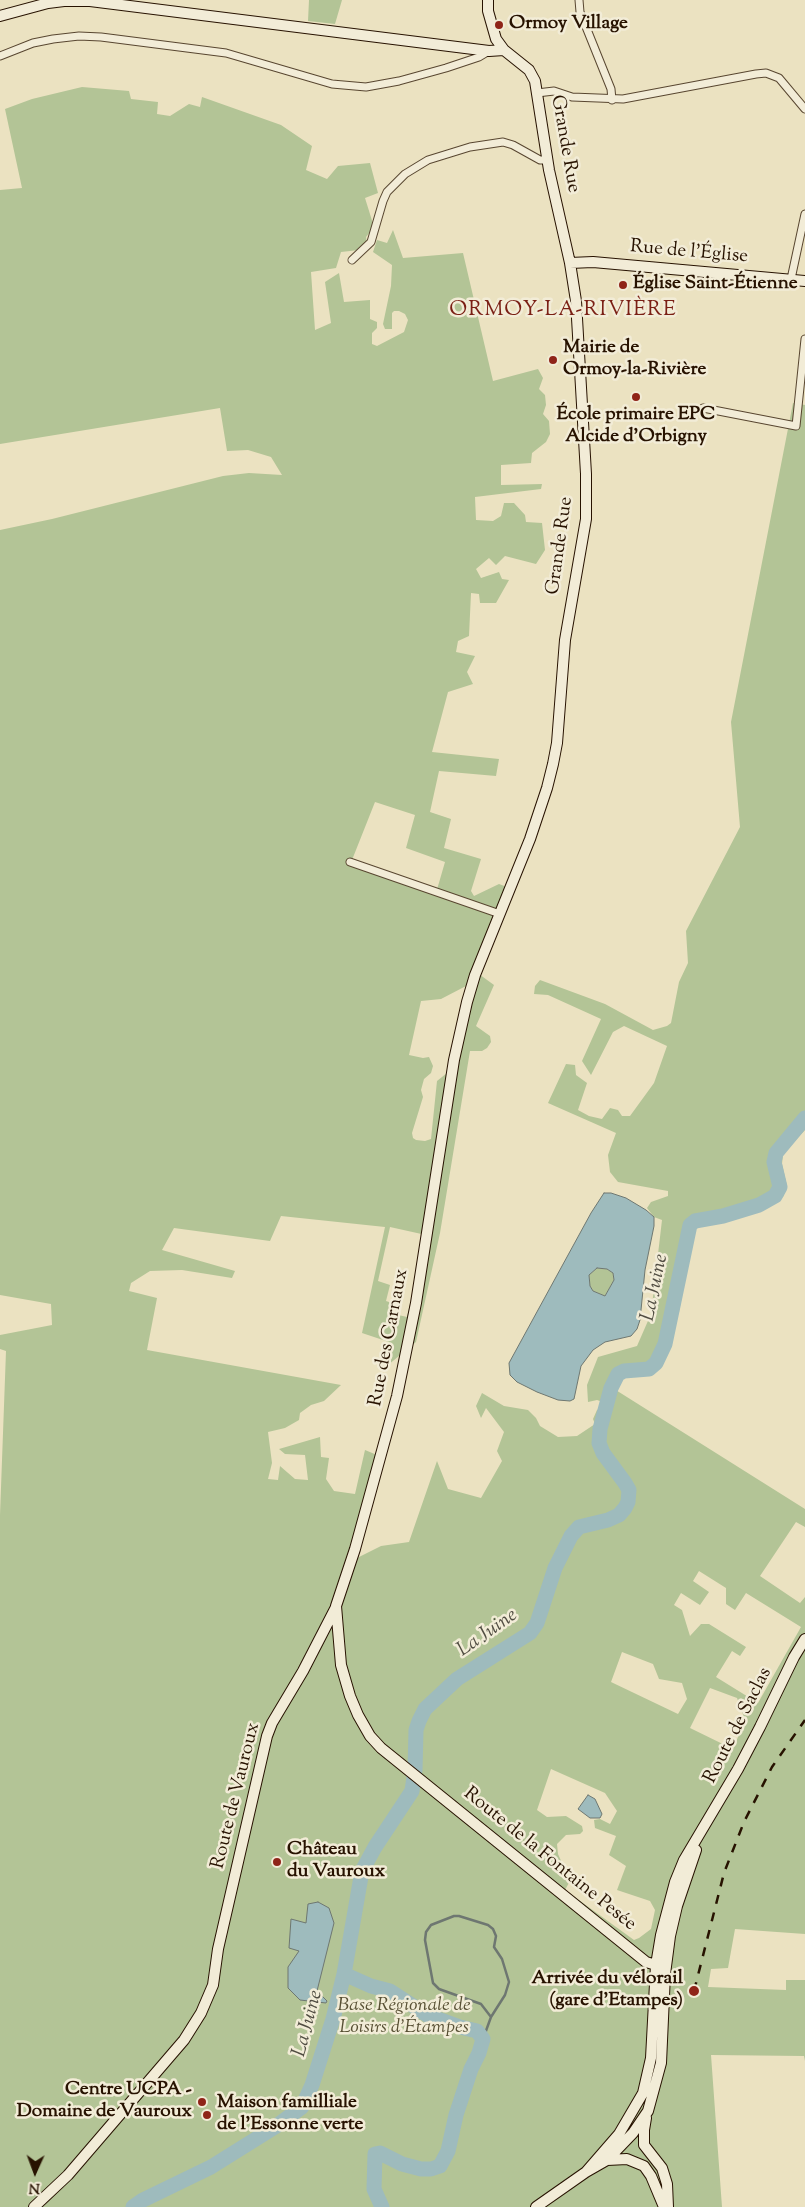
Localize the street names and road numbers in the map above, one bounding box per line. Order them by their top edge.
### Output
street label: Grande Rue [544,93,584,195]
street label: Rue de l'Église [629,236,749,270]
street label: Grande Rue [543,495,579,597]
street label: Rue des Carnaux [365,1267,415,1409]
street label: Route de Saclas [700,1664,778,1788]
street label: Route de Vauroux [208,1721,266,1871]
street label: Route de la Fontaine Pesée [458,1783,640,1937]

